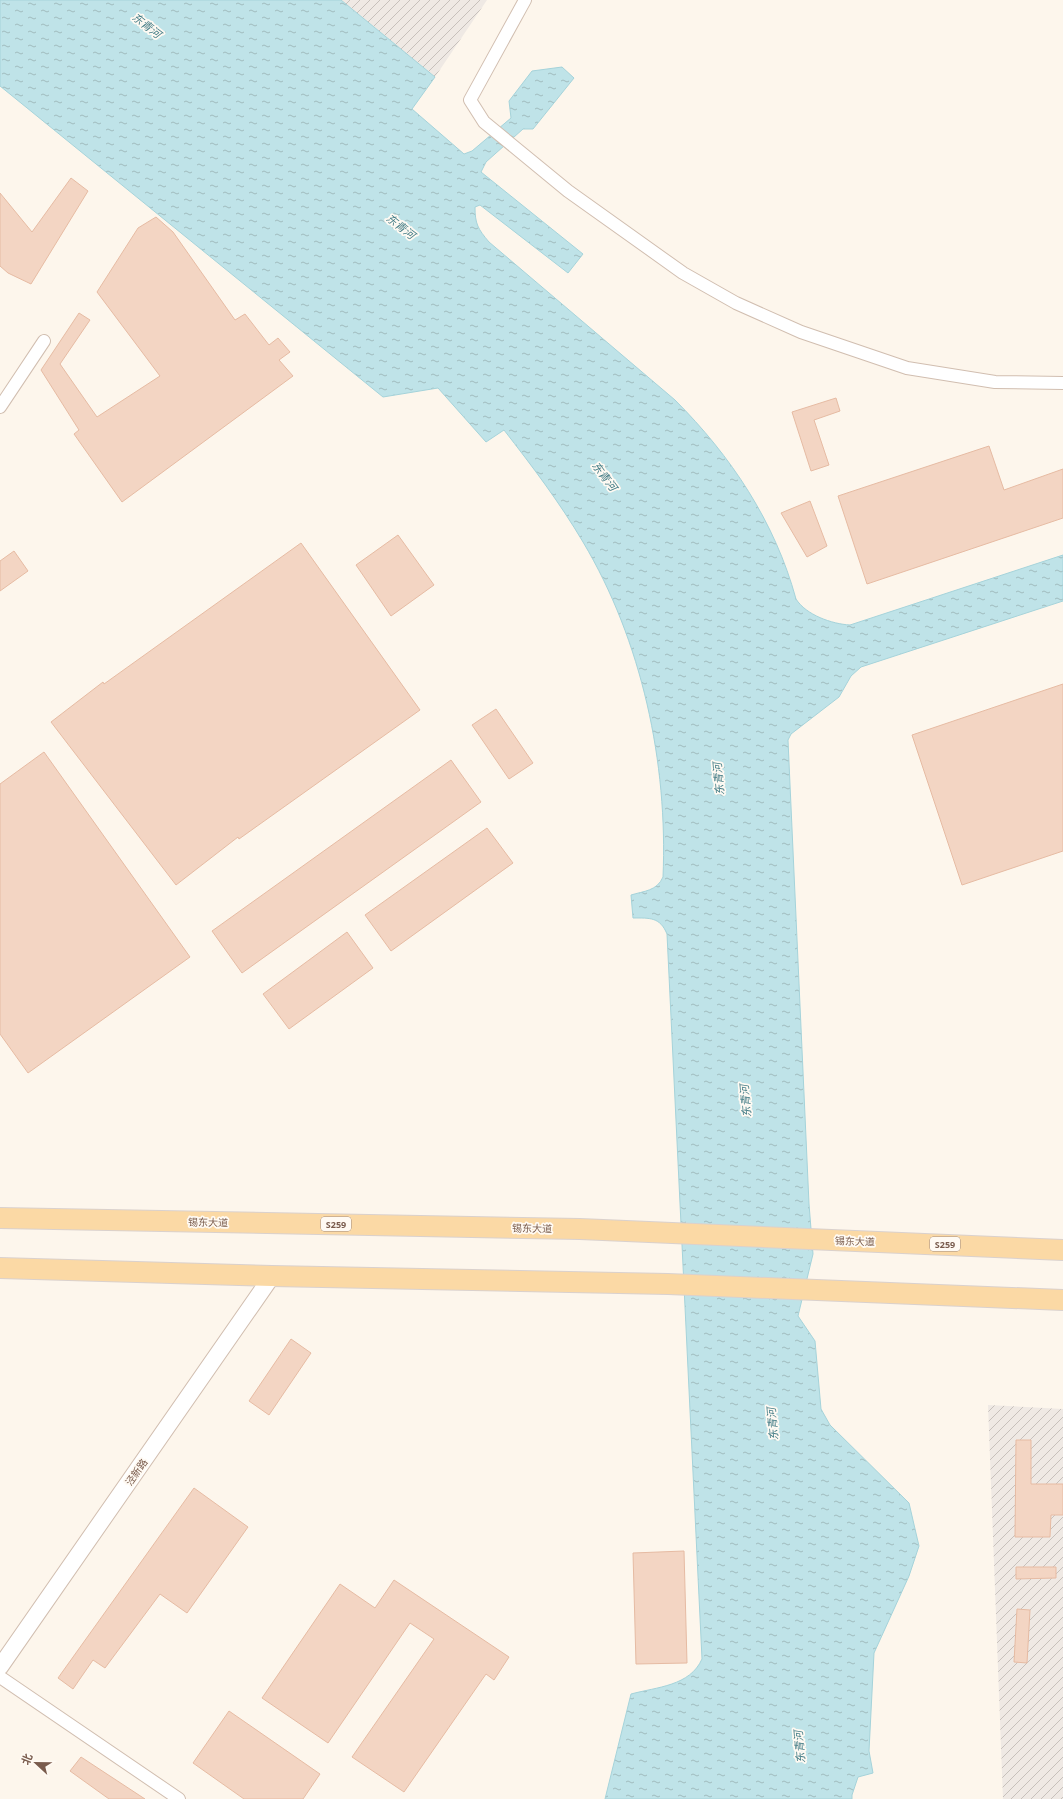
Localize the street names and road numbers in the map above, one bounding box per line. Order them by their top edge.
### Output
street label: 锡东大道 [188,1215,228,1229]
road number: S259 [321,1217,351,1231]
street label: 锡东大道 [512,1221,552,1235]
street label: 锡东大道 [835,1233,875,1249]
road number: S259 [930,1237,960,1251]
street label: 泾新路 [122,1456,150,1488]

